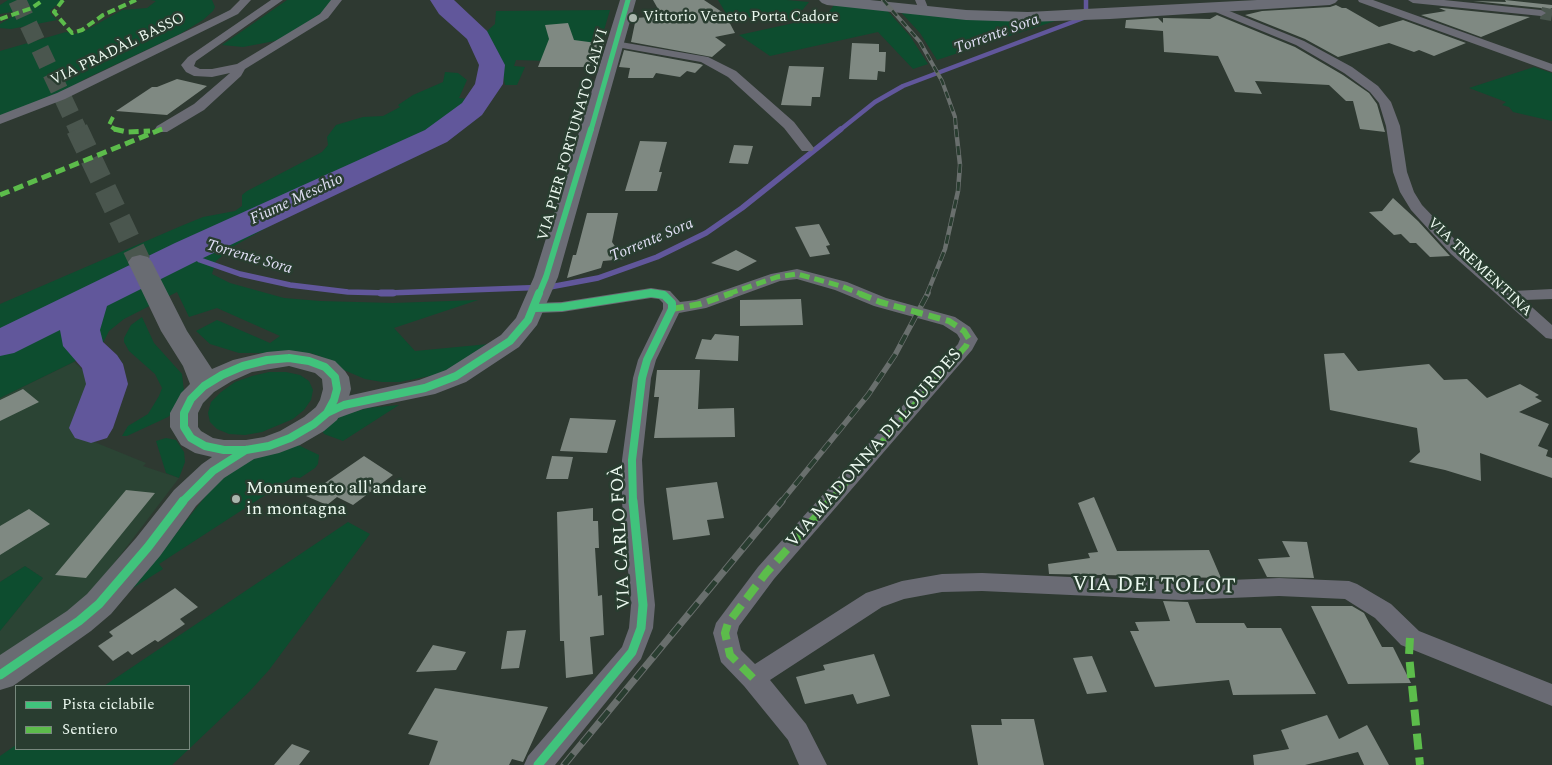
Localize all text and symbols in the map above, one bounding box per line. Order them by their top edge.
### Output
place label: Vittorio Veneto Porta Cadore [643,9,838,27]
street label: VIA PRADÀL BASSO [48,10,188,90]
water label: Torrente Sora [952,11,1042,59]
marker: Vittorio Veneto Porta Cadore [627,12,639,24]
street label: VIA PIER FORTUNATO CALVI [535,27,613,243]
water label: Fiume Meschio [247,170,347,230]
water label: Torrente Sora [607,215,697,267]
street label: VIA TREMENTINA [1423,215,1535,321]
water label: Torrente Sora [204,237,294,279]
street label: VIA MADONNA DI LOURDES [783,345,967,553]
street label: VIA CARLO FOÀ [607,464,637,610]
place label: Monumento all'andare in montagna [246,478,427,520]
marker: Monumento all'andare in montagna [230,493,242,505]
street label: VIA DEI TOLOT [1072,573,1236,601]
legend [15,685,190,750]
text: Pista ciclabile [62,693,155,716]
text: Sentiero [62,718,118,741]

